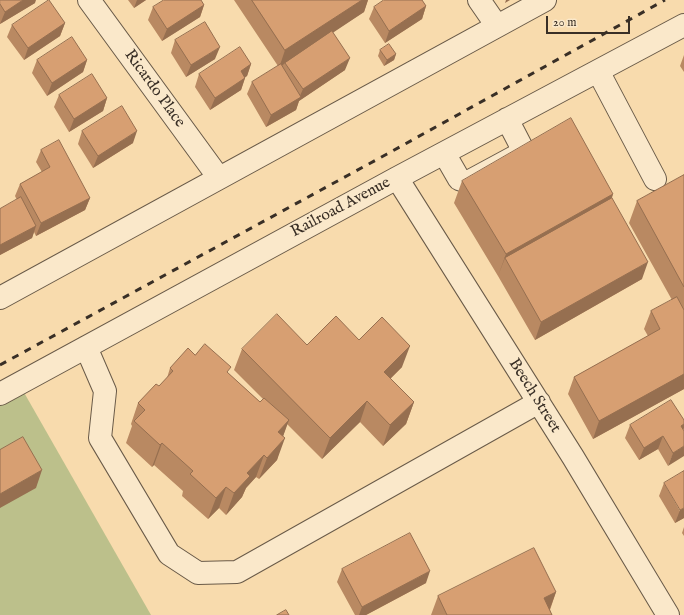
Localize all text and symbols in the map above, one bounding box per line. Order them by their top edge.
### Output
scale bar [548,8,632,34]
text: 20 m [553,15,576,30]
street label: Ricardo Place [119,46,189,132]
street label: Railroad Avenue [288,174,394,242]
street label: Beech Street [504,355,564,437]

